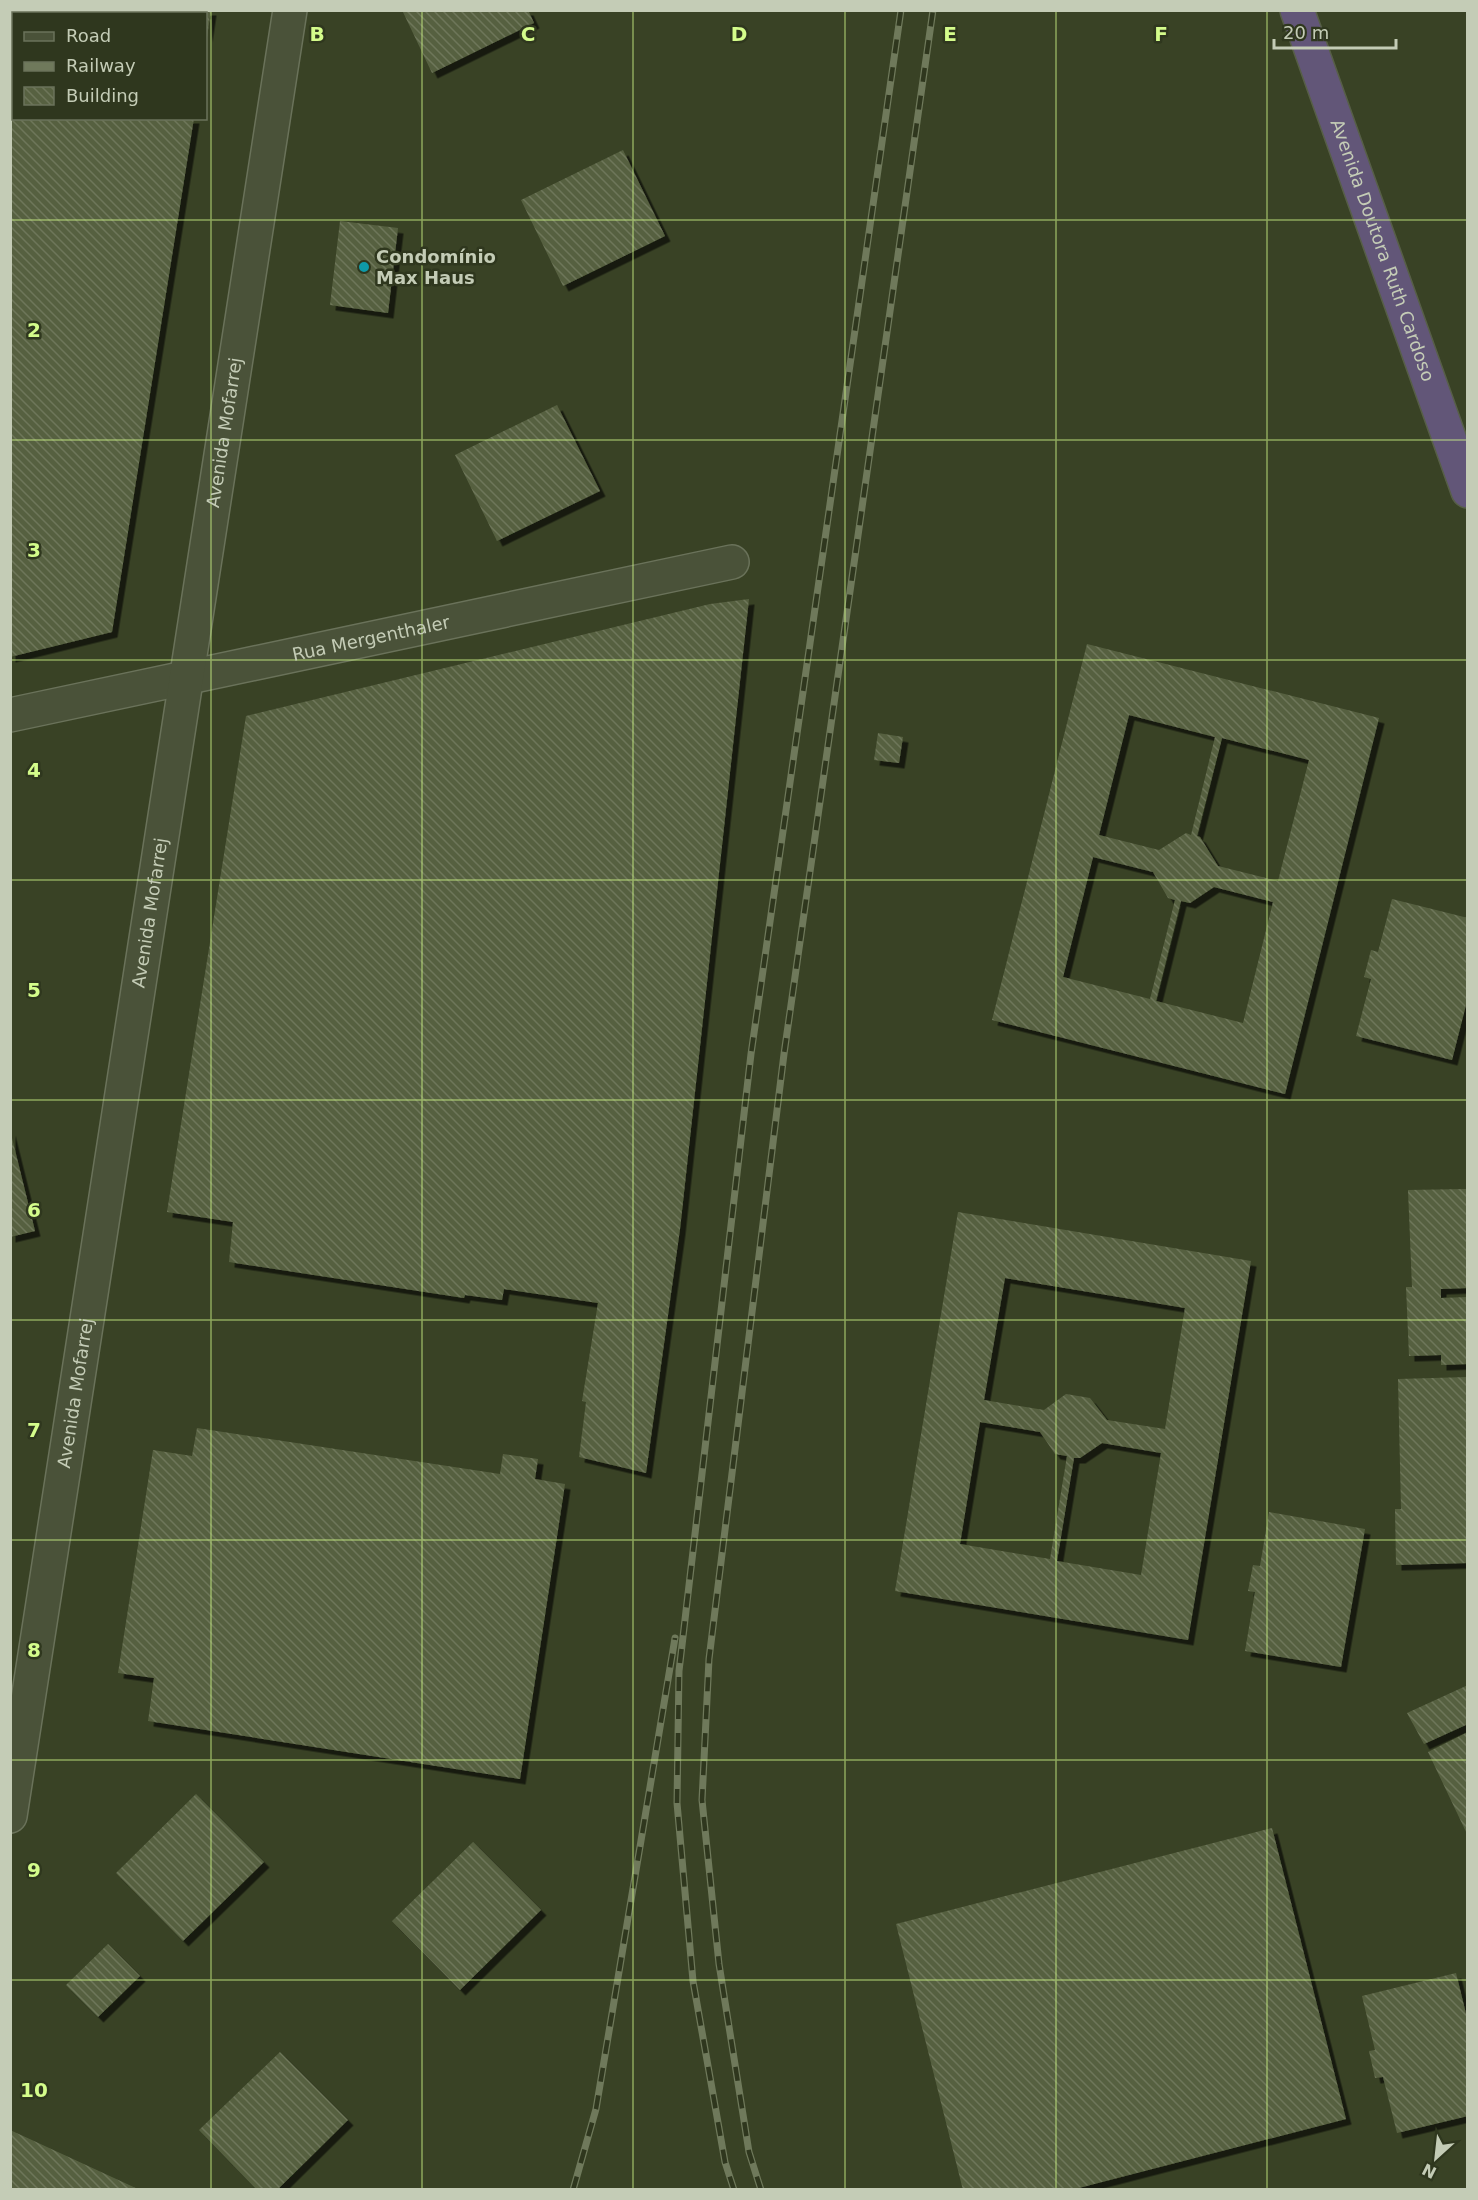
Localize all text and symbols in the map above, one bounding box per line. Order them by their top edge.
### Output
legend [12,12,207,120]
scale bar [1274,12,1396,50]
text: B [309,22,325,46]
text: C [521,22,535,46]
text: D [731,22,747,46]
text: E [943,22,957,46]
text: F [1154,22,1168,46]
text: 20 m [1283,22,1329,43]
text: Road [66,25,111,46]
text: Railway [66,55,136,76]
text: Building [66,85,139,106]
street label: Avenida Doutora Ruth Cardoso [1327,116,1439,384]
place label: Condomínio Max Haus [376,246,496,288]
marker: Condomínio Max Haus [357,260,371,274]
text: 2 [27,318,41,342]
street label: Avenida Mofarrej [202,356,246,509]
text: 3 [27,538,41,562]
street label: Rua Mergenthaler [290,611,452,665]
text: 4 [27,758,41,782]
street label: Avenida Mofarrej [128,836,172,989]
text: 5 [27,978,41,1002]
text: 6 [27,1198,41,1222]
street label: Avenida Mofarrej [53,1316,97,1470]
text: 7 [27,1418,41,1442]
text: 8 [27,1638,41,1662]
text: 9 [27,1858,41,1882]
text: 10 [20,2078,48,2102]
north arrow [1406,2128,1466,2188]
text: N [1419,2159,1440,2182]

